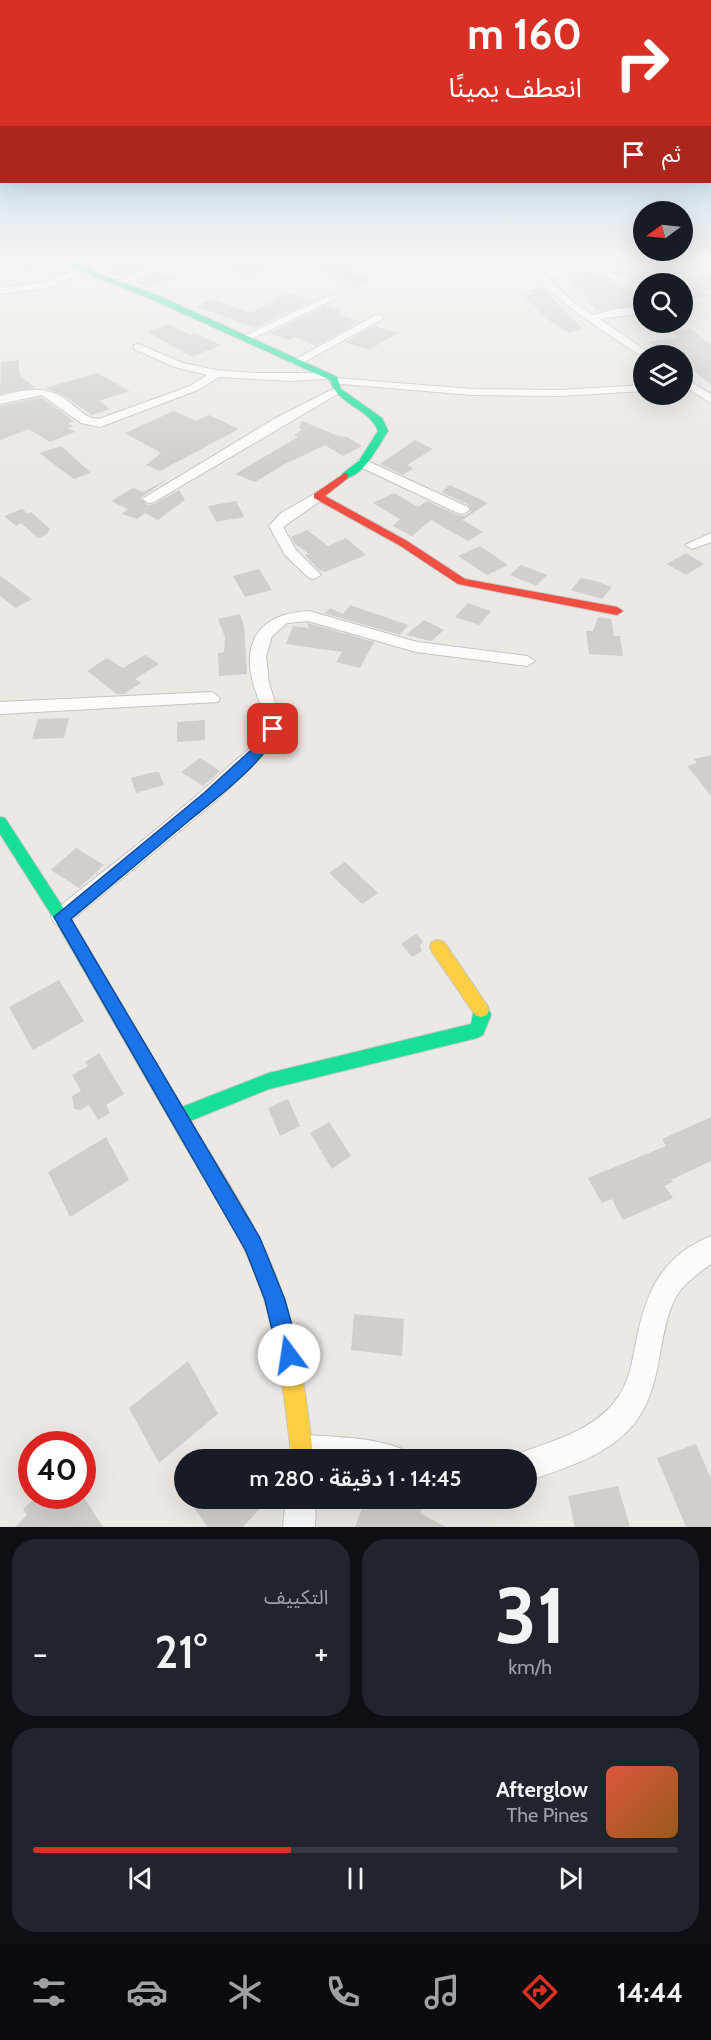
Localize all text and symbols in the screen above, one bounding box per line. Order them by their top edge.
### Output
text: 160 m [467,8,582,60]
icon: right [603,24,681,102]
text: انعطف يمينًا [448,71,582,104]
icon: arrive [617,138,650,171]
text: ثم [662,141,681,168]
north arrow [633,201,693,261]
map controls [633,201,693,405]
button: search [633,273,693,333]
button: layers [633,345,693,405]
pin [247,703,298,754]
icon: arrive [256,712,289,745]
position arrow [257,1323,321,1387]
speed limit sign: 40 [18,1431,96,1509]
text: 14:45 · 1 دقيقة · 280 m [250,1465,461,1492]
text: 31 [495,1568,566,1663]
text: التكييف [264,1585,329,1609]
text: 21° [154,1625,207,1679]
text: − [33,1633,48,1673]
text: + [314,1633,329,1673]
text: km/h [508,1655,552,1679]
text: Afterglow [496,1776,588,1803]
text: The Pines [507,1803,588,1827]
icon: previous [124,1862,157,1895]
icon: pause [339,1862,372,1895]
icon: next [554,1862,587,1895]
icon: filters [28,1971,70,2013]
icon: car [126,1971,168,2013]
icon: climate [224,1971,266,2013]
icon: phone [322,1971,364,2013]
icon: music [421,1971,463,2013]
icon: directions [519,1971,561,2013]
text: 14:44 [617,1976,683,2009]

